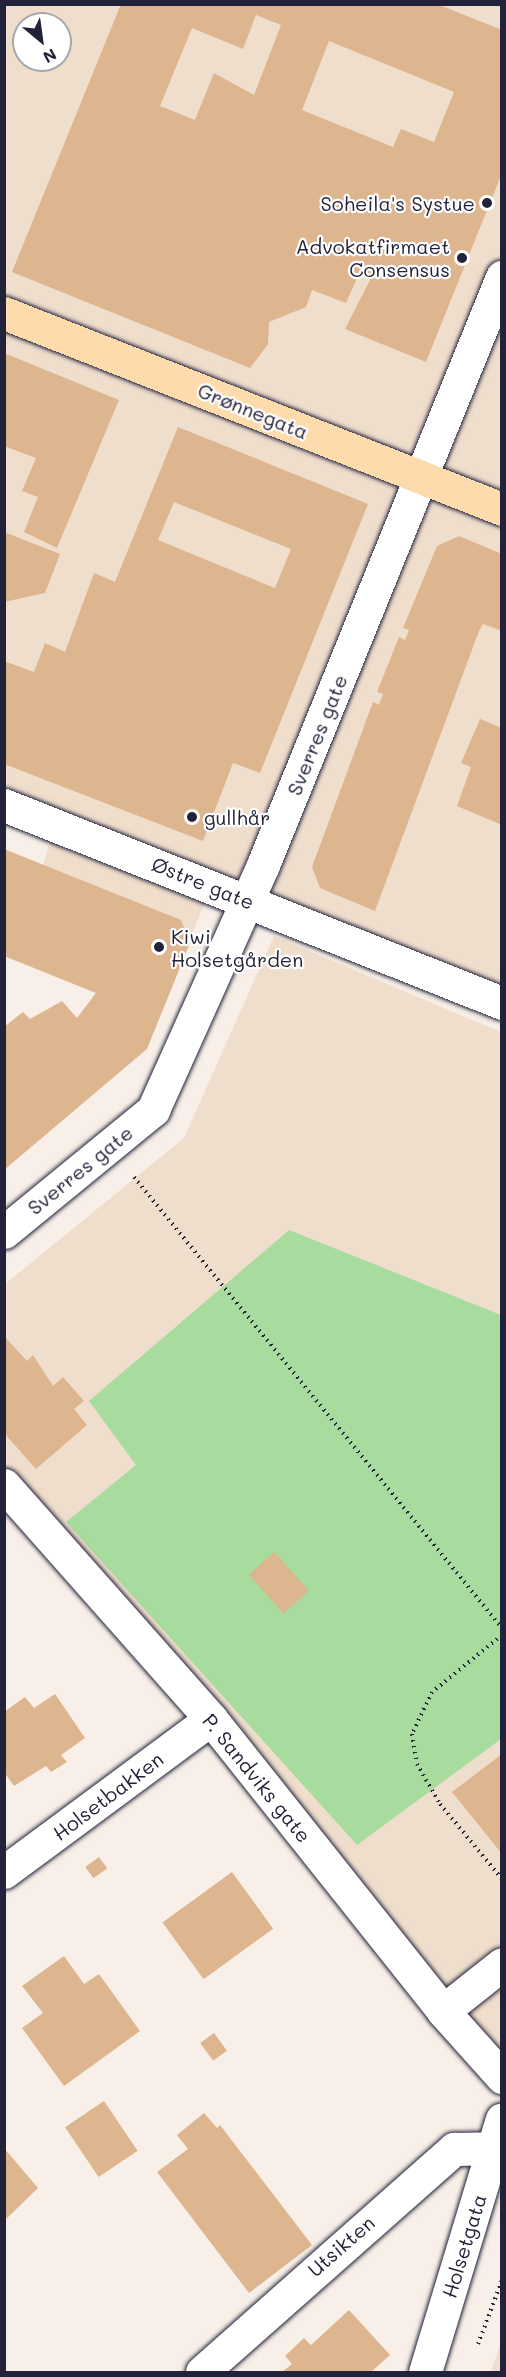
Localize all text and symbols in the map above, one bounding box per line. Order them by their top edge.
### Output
north arrow [12,12,72,72]
text: N [40,44,60,69]
place label: Soheila's Systue [321,191,475,215]
marker: Soheila's Systue [480,196,494,210]
place label: Advokatfirmaet Consensus [296,234,450,281]
marker: Advokatfirmaet Consensus [455,251,469,265]
street label: Grønnegata [194,378,312,444]
street label: Sverres gate [282,671,352,799]
place label: gullhår [204,805,270,829]
marker: gullhår [185,810,199,824]
street label: Østre gate [148,852,258,914]
place label: Kiwi Holsetgården [171,924,303,971]
marker: Kiwi Holsetgården [152,940,166,954]
street label: Sverres gate [23,1120,137,1220]
street label: P. Sandviks gate [198,1709,316,1847]
street label: Holsetbakken [48,1747,168,1845]
street label: Holsetgata [437,2191,491,2301]
street label: Utsikten [303,2210,379,2282]

